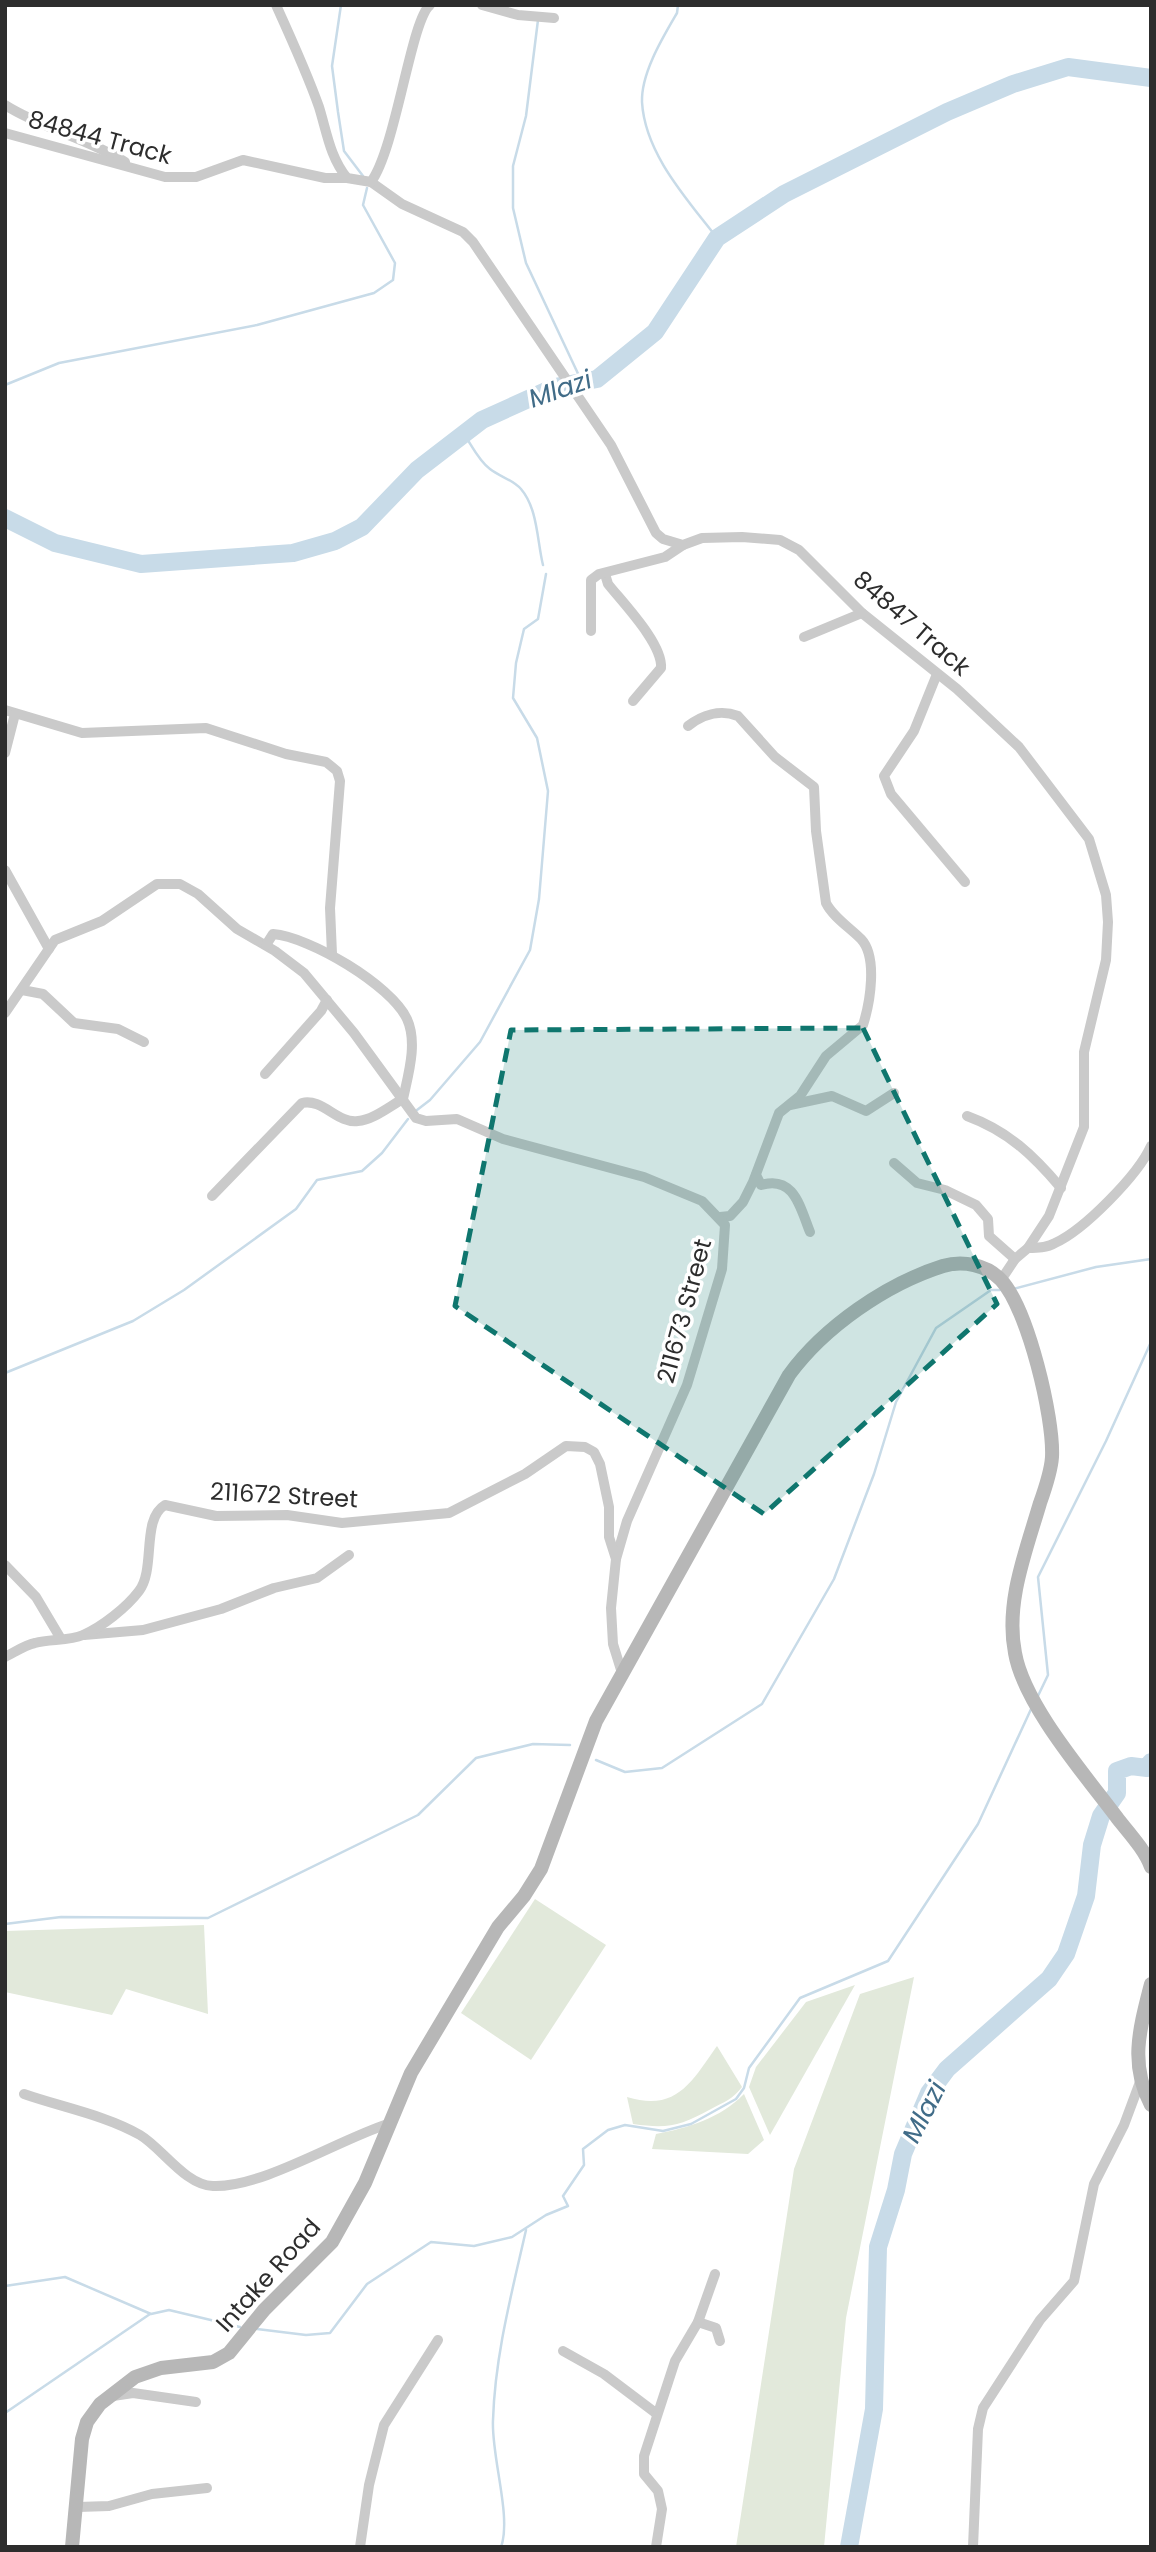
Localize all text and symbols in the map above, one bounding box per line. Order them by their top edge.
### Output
street label: 84844 Track [25,102,176,172]
water label: Mlazi [524,361,597,417]
street label: 84847 Track [846,563,978,683]
street label: 211673 Street [649,1235,719,1387]
street label: 211672 Street [209,1475,359,1515]
water label: Mlazi [893,2075,955,2149]
street label: Intake Road [208,2211,328,2339]

